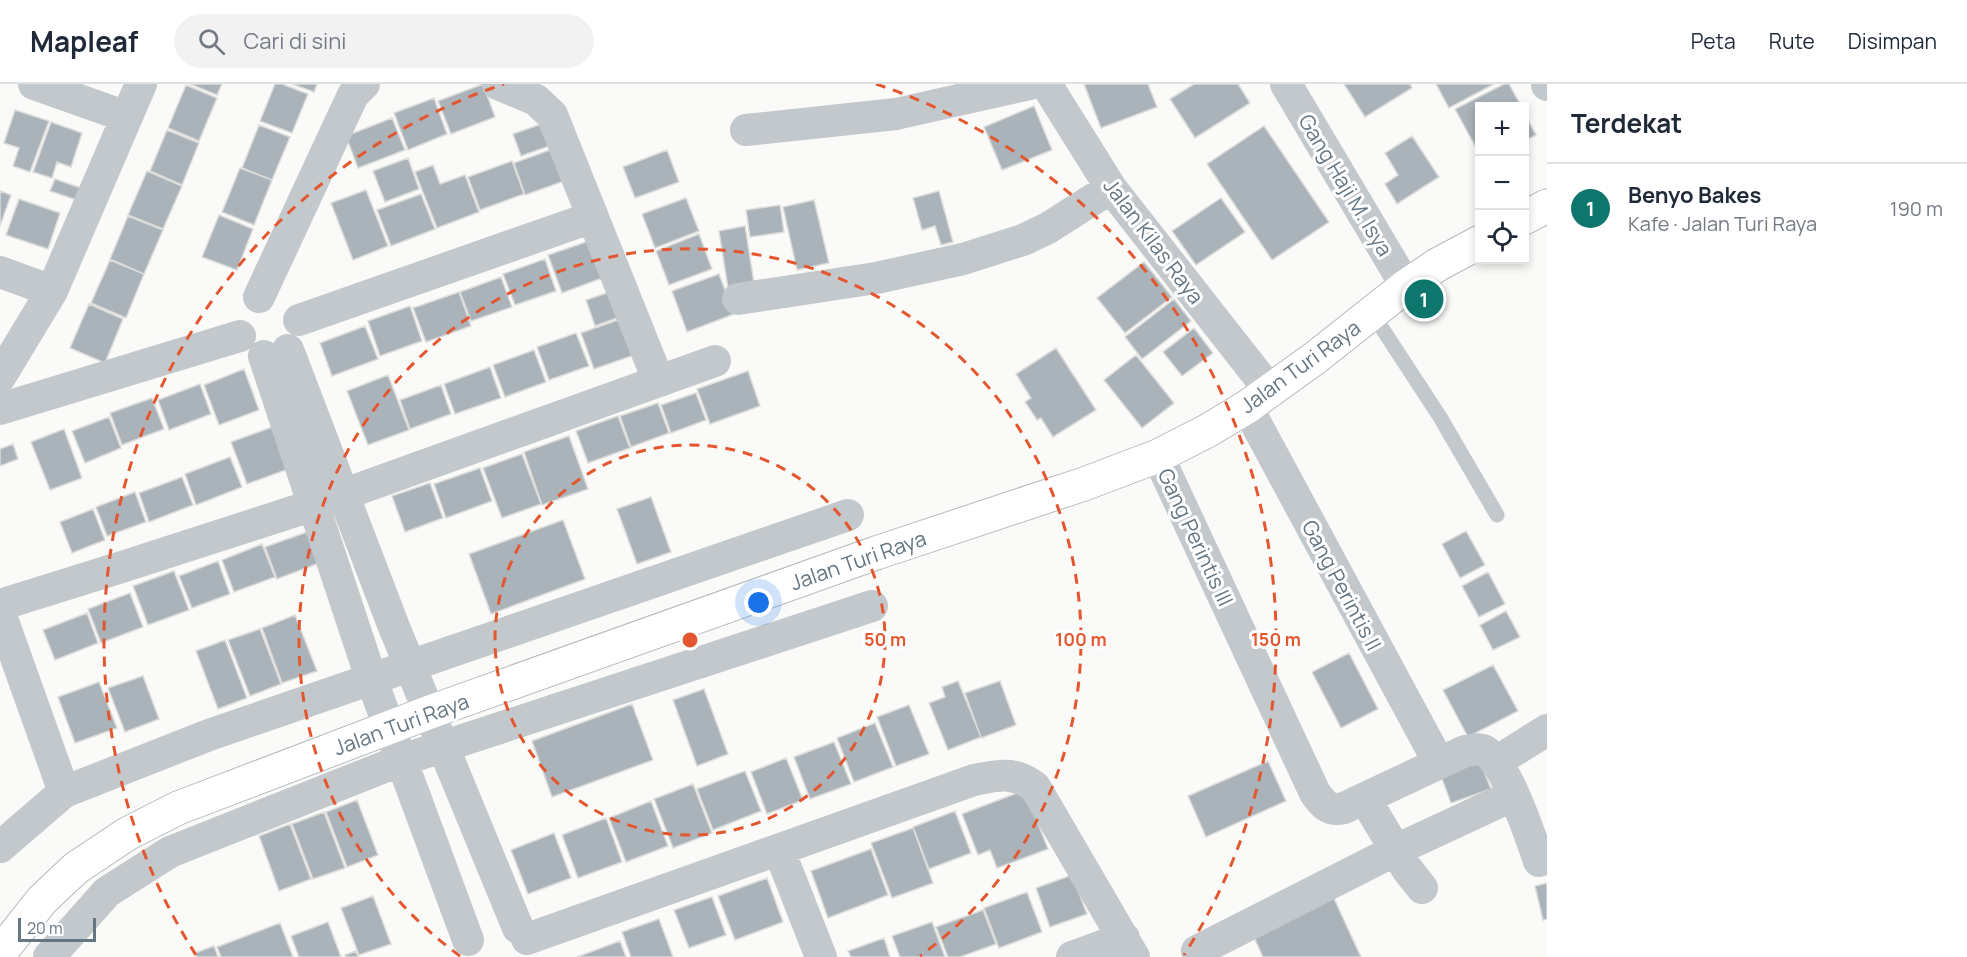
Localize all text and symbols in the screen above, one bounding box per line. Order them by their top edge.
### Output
search box [174,14,594,68]
text: Mapleaf [30,22,138,60]
icon: search [195,25,228,58]
text: Cari di sini [243,26,346,56]
text: Peta [1691,27,1736,55]
text: Rute [1769,27,1815,55]
text: Disimpan [1848,27,1937,55]
map controls [1475,102,1529,264]
button: + [1475,102,1529,156]
text: Terdekat [1571,105,1682,141]
street label: Gang Haji M. Isya [1293,109,1399,261]
button: − [1475,156,1529,210]
street label: Jalan Kilas Raya [1098,173,1210,309]
text: Benyo Bakes [1628,180,1761,210]
text: 1 [1586,195,1595,222]
text: 190 m [1890,195,1943,222]
button: locate [1475,210,1529,264]
text: Kafe · Jalan Turi Raya [1628,210,1817,237]
pin: 1 [1404,276,1444,322]
street label: Jalan Turi Raya [1234,313,1366,419]
street label: Gang Perintis III [1152,464,1240,610]
street label: Gang Perintis II [1296,515,1388,655]
street label: Jalan Turi Raya [786,524,930,596]
your location [744,588,773,617]
text: 50 m [864,627,906,651]
text: 100 m [1055,627,1107,651]
text: 150 m [1251,627,1301,651]
centre of rings [680,630,700,650]
street label: Jalan Turi Raya [330,687,472,761]
scale bar [18,915,96,942]
text: 20 m [27,917,63,939]

